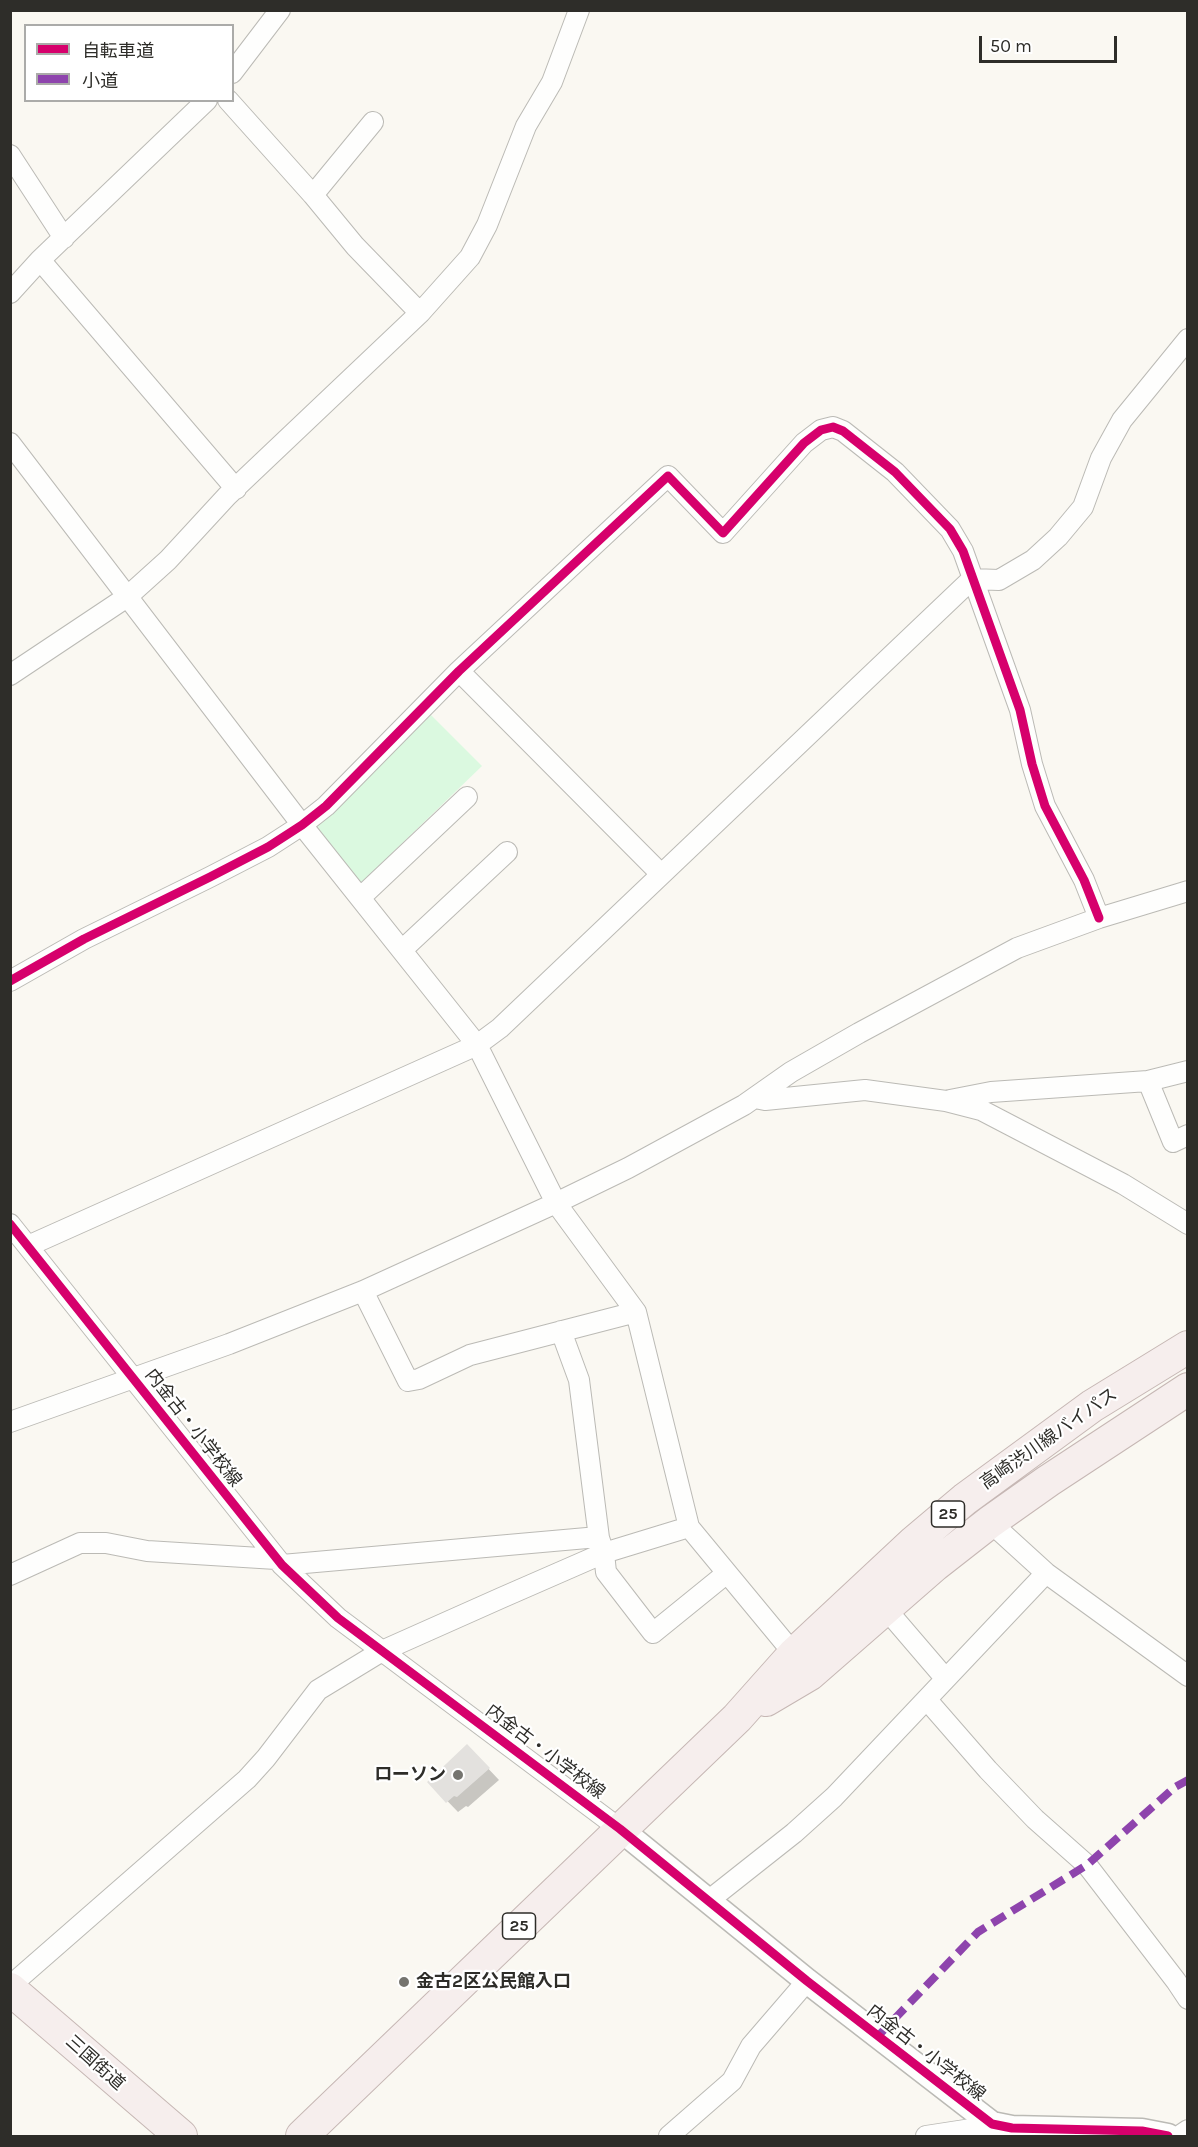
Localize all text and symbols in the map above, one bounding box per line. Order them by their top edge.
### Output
legend [24,24,234,102]
scale bar [982,24,1120,62]
text: 50 m [990,35,1032,57]
text: 自転車道 [82,40,154,62]
text: 小道 [82,70,118,92]
street label: 内金古・小学校線 [140,1365,246,1491]
street label: 高崎渋川線バイパス [976,1384,1122,1494]
road number: 25 [932,1501,964,1527]
street label: 内金古・小学校線 [481,1700,609,1804]
place label: ローソン [374,1764,446,1786]
marker: ローソン [451,1768,465,1782]
road number: 25 [502,1913,536,1939]
place label: 金古2区公民館入口 [416,1971,571,1993]
marker: 金古2区公民館入口 [397,1975,411,1989]
street label: 内金古・小学校線 [863,2000,989,2106]
street label: 三国街道 [61,2031,129,2095]

